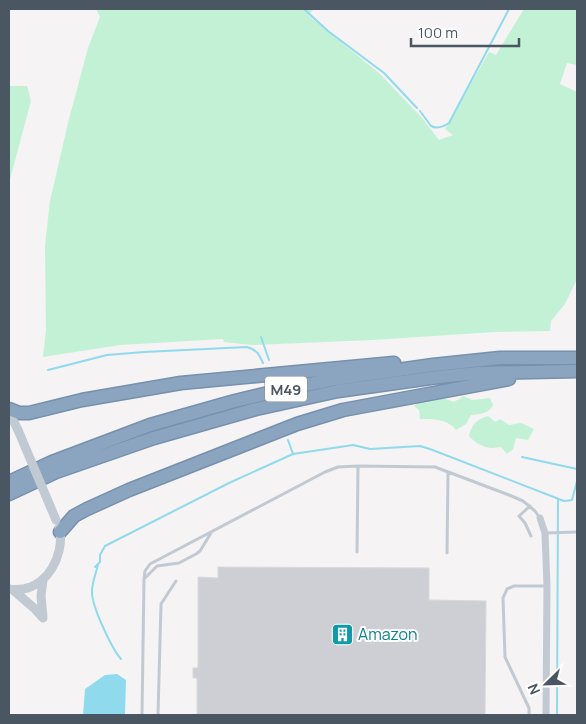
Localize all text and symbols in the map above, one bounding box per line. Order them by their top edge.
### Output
scale bar [411,15,518,47]
text: 100 m [418,22,458,43]
road number: M49 [265,376,307,402]
building icon: Amazon [330,622,354,646]
place label: Amazon [358,623,417,645]
north arrow [521,659,571,709]
text: N [523,681,544,698]

